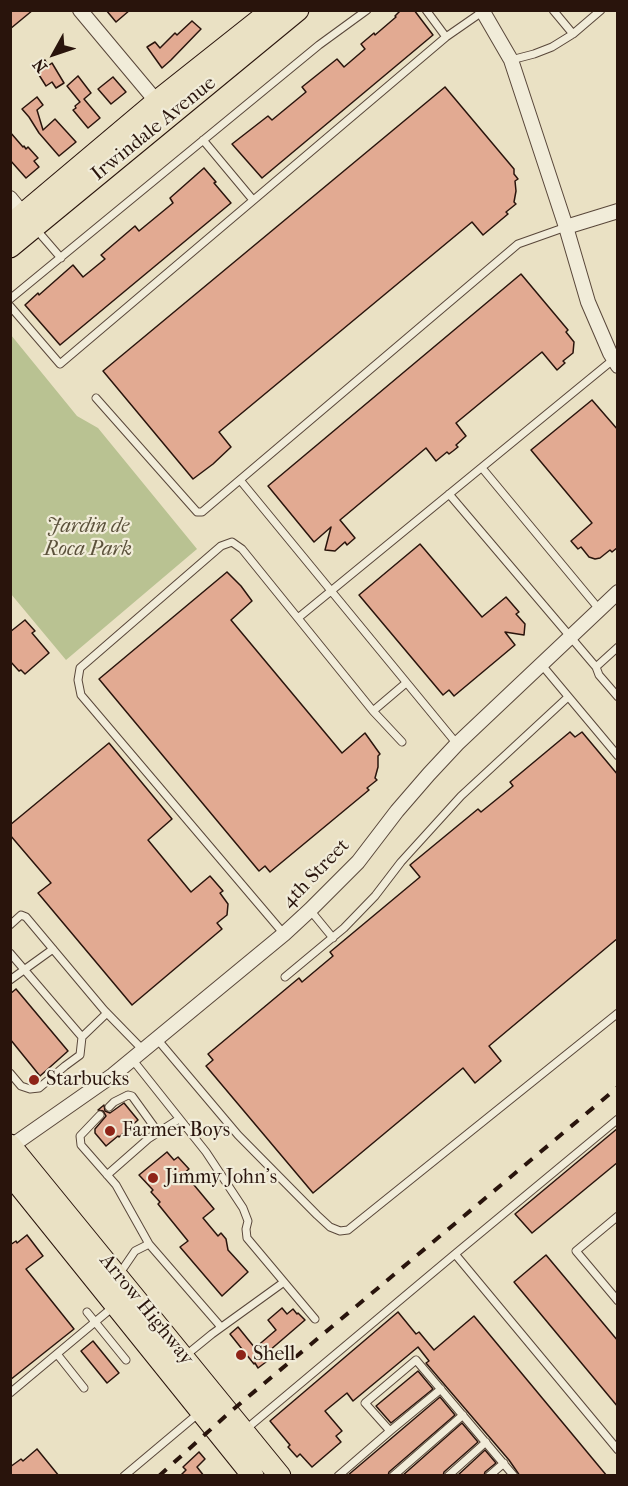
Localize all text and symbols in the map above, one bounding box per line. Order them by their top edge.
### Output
north arrow [24,24,84,84]
text: N [29,55,51,77]
street label: Irwindale Avenue [87,72,221,186]
park label: Jardin de Roca Park [44,515,132,562]
street label: 4th Street [277,834,355,914]
place label: Starbucks [46,1068,129,1092]
marker: Starbucks [27,1073,41,1087]
place label: Farmer Boys [122,1119,230,1143]
marker: Farmer Boys [103,1124,117,1138]
place label: Jimmy John's [165,1166,277,1190]
marker: Jimmy John's [146,1171,160,1185]
street label: Arrow Highway [94,1250,198,1370]
place label: Shell [253,1343,295,1367]
marker: Shell [234,1348,248,1362]

